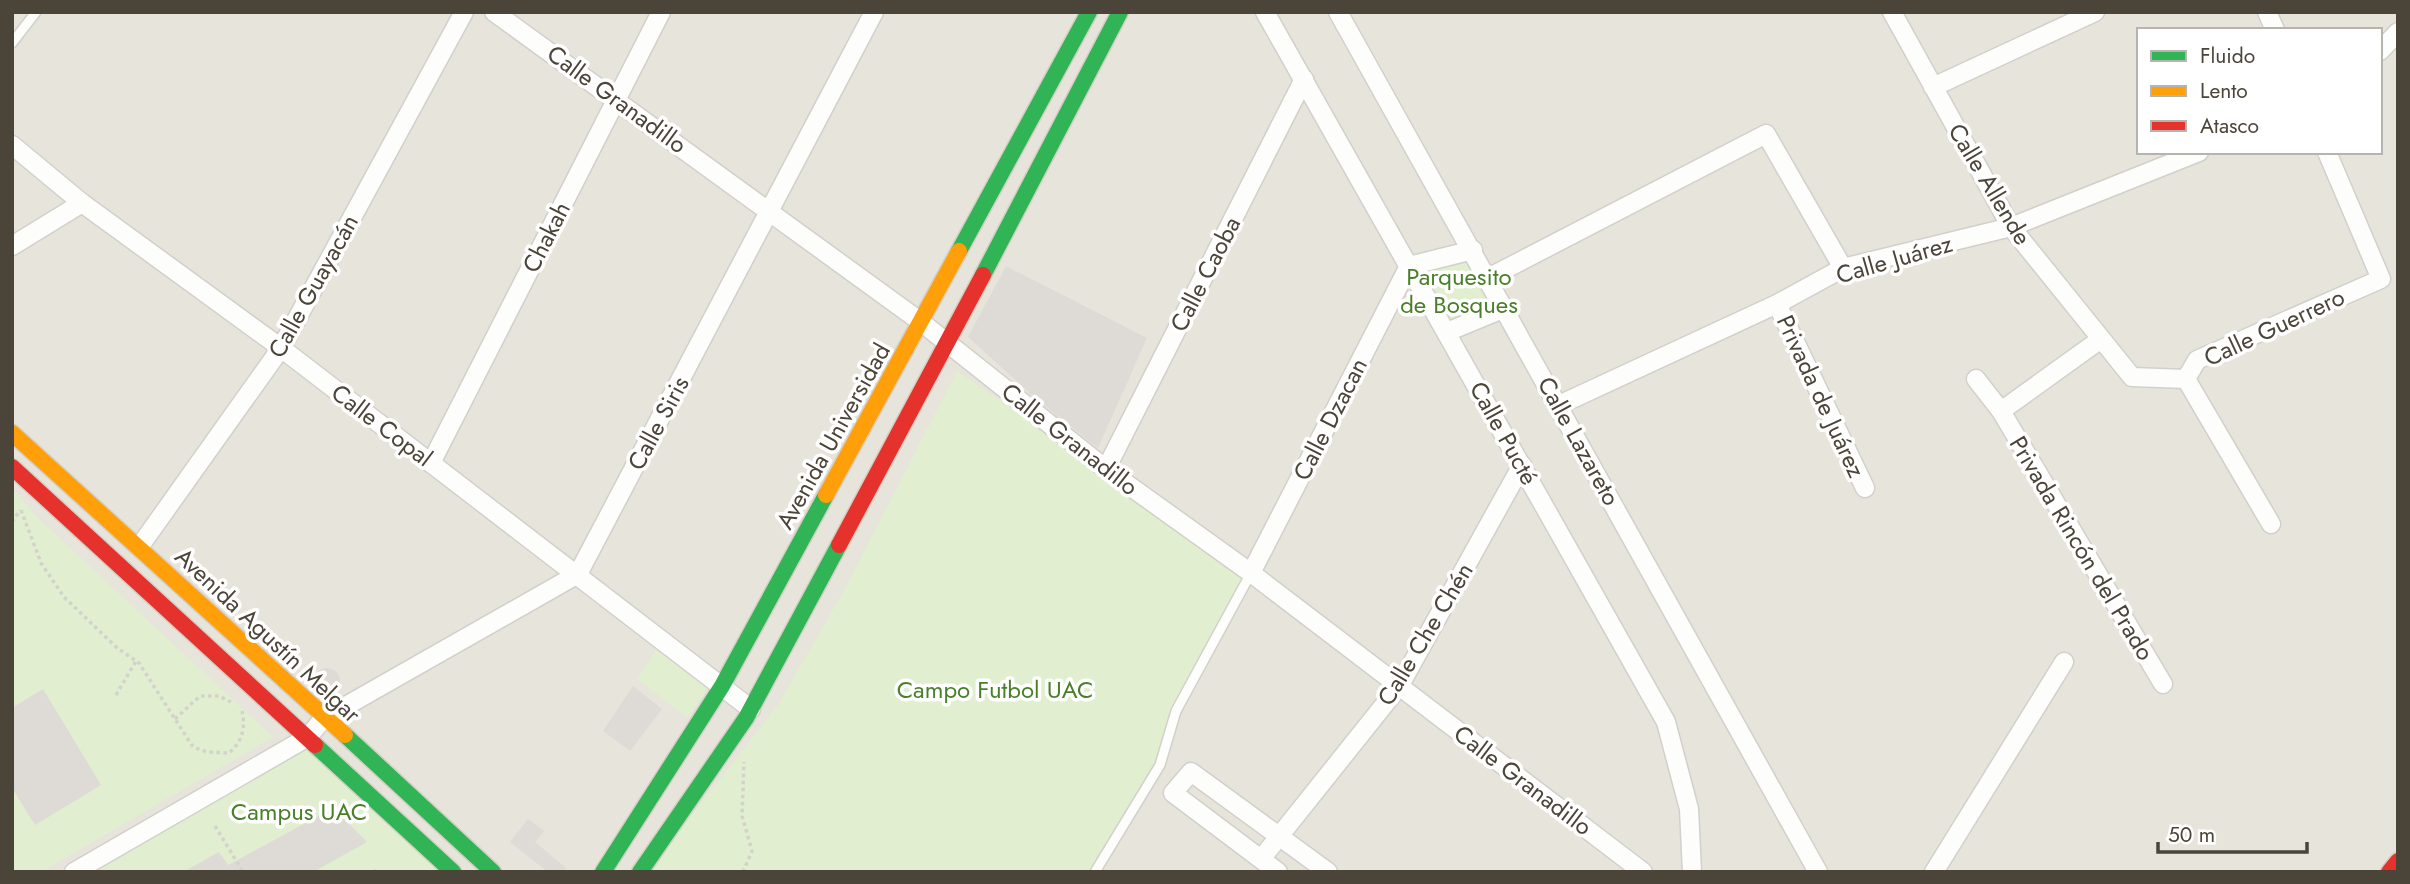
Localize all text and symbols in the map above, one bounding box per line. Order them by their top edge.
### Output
legend [2137,28,2382,154]
street label: Calle Granadillo [540,36,694,162]
text: Fluido [2200,41,2255,71]
text: Lento [2200,76,2248,106]
text: Atasco [2200,111,2259,141]
street label: Calle Allende [1940,116,2040,252]
street label: Chakah [513,196,579,278]
street label: Calle Guayacán [259,208,367,364]
street label: Calle Caoba [1161,210,1249,338]
street label: Calle Juárez [1832,226,1956,292]
park label: Parquesito de Bosques [1400,259,1518,322]
street label: Calle Guerrero [2198,279,2350,375]
street label: Privada de Juárez [1768,309,1874,483]
street label: Avenida Universidad [767,337,899,535]
street label: Calle Dzacan [1284,352,1376,486]
street label: Calle Siris [619,370,697,476]
street label: Calle Lazareto [1529,370,1629,512]
street label: Calle Granadillo [994,374,1146,504]
street label: Calle Copal [324,375,440,475]
street label: Calle Pucté [1461,375,1547,491]
street label: Privada Rincón del Prado [2001,429,2163,667]
street label: Avenida Agustín Melgar [167,539,369,731]
street label: Calle Che Chén [1368,556,1482,712]
park label: Campo Futbol UAC [897,672,1093,707]
street label: Calle Granadillo [1447,716,1599,844]
park label: Campus UAC [231,794,367,829]
scale bar [2158,810,2307,854]
text: 50 m [2168,820,2215,850]

